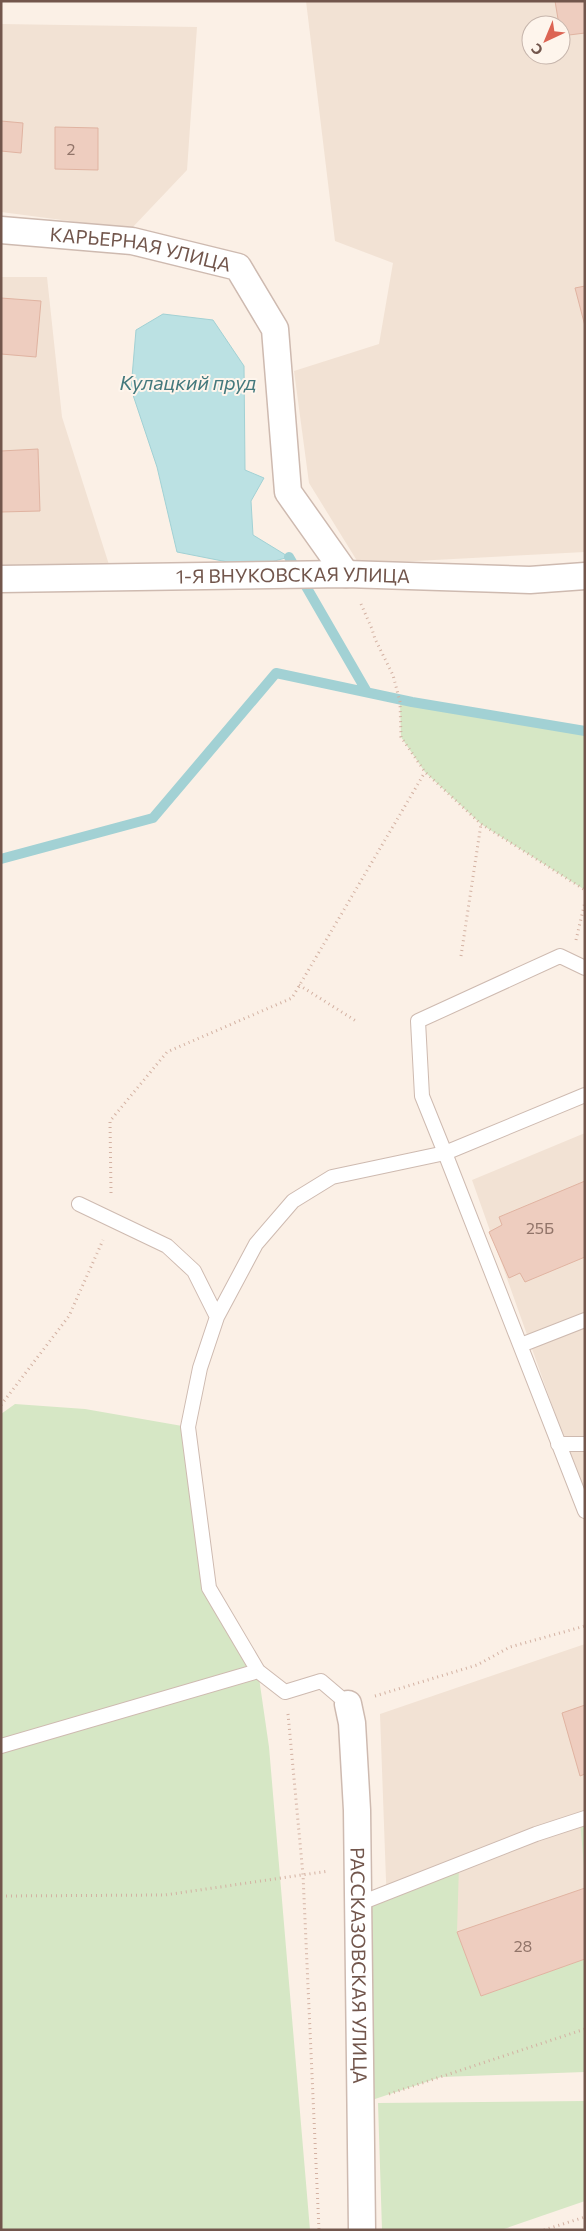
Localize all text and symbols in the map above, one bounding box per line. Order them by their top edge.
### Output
north arrow [521,15,571,65]
text: С [527,40,546,59]
house number: 2 [67,139,76,158]
street label: КАРЬЕРНАЯ УЛИЦА [49,222,233,276]
water label: Кулацкий пруд [119,370,257,394]
street label: 1-Я ВНУКОВСКАЯ УЛИЦА [176,562,411,587]
house number: 25Б [526,1218,554,1237]
street label: РАССКАЗОВСКАЯ УЛИЦА [346,1847,372,2084]
house number: 28 [514,1936,532,1955]

